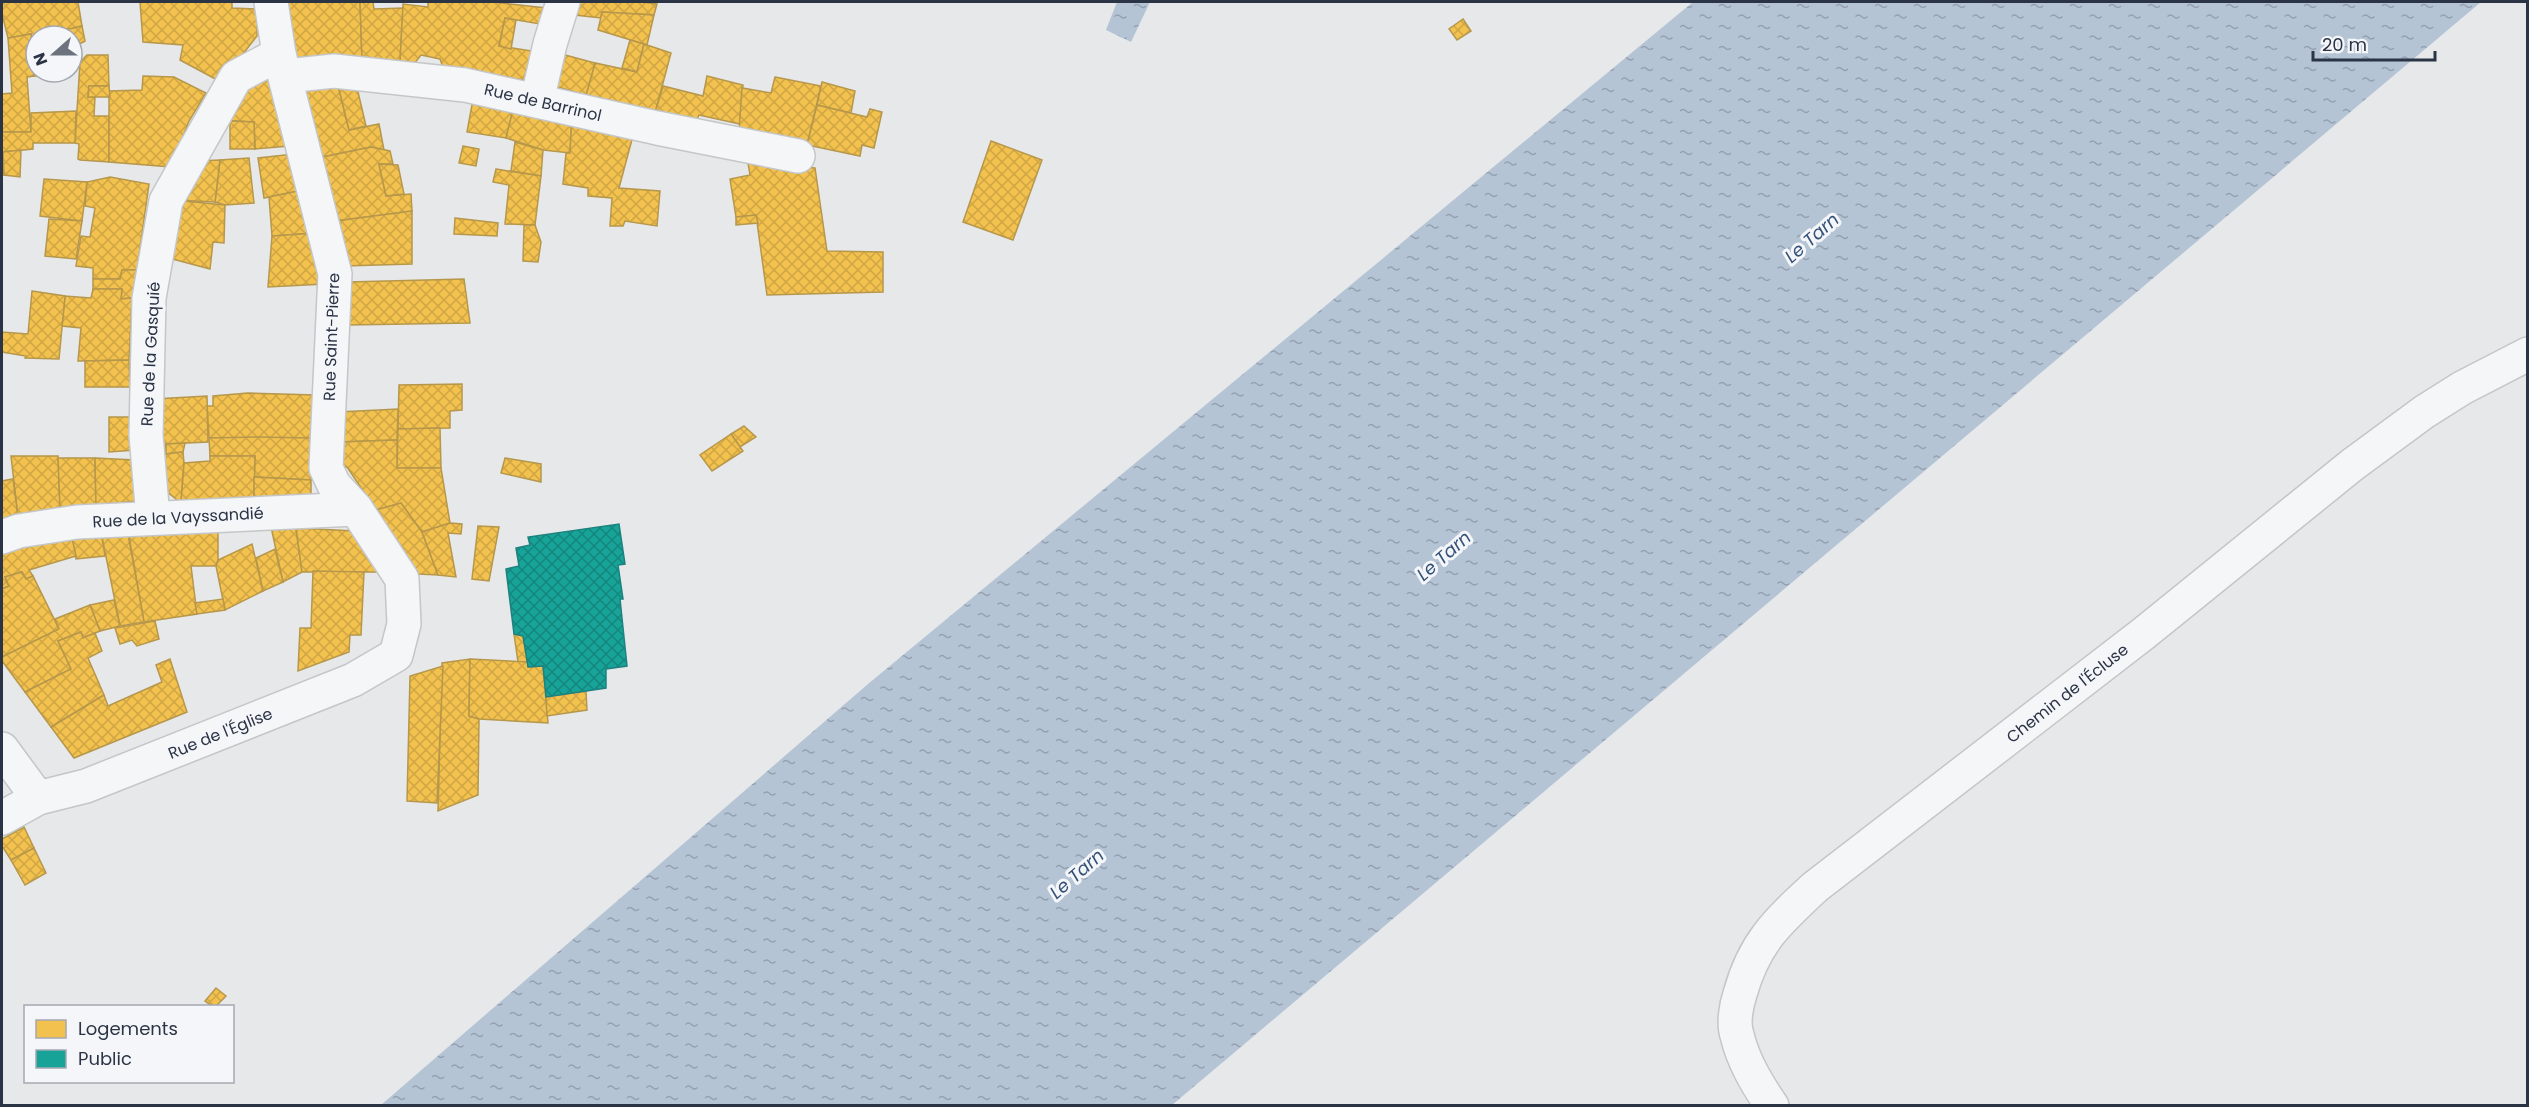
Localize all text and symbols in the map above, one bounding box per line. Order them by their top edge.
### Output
north arrow [24,24,84,84]
scale bar [2313,24,2434,62]
text: 20 m [2322,32,2367,57]
text: N [28,49,53,69]
street label: Rue de Barrinol [482,78,604,127]
water label: Le Tarn [1779,207,1844,268]
street label: Rue Saint-Pierre [318,273,345,401]
street label: Rue de la Gasquié [135,281,166,427]
street label: Rue de la Vayssandié [92,502,264,533]
water label: Le Tarn [1411,525,1476,586]
street label: Chemin de l'Écluse [2001,638,2133,748]
street label: Rue de l'Église [165,702,276,765]
water label: Le Tarn [1044,843,1109,904]
legend [24,1005,234,1083]
text: Logements [78,1016,178,1041]
text: Public [78,1046,132,1071]

